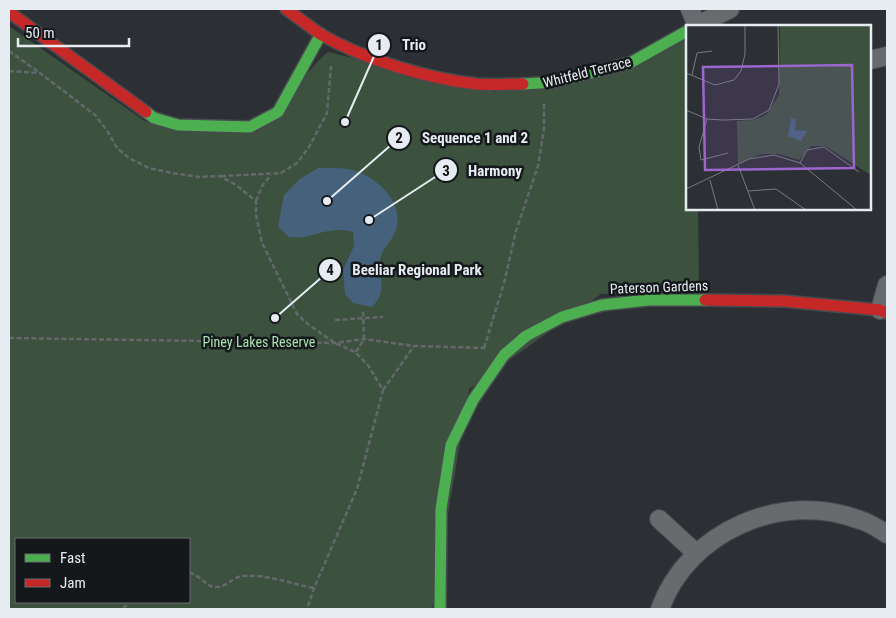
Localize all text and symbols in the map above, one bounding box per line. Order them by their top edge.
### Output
scale bar [18,15,129,47]
text: 50 m [25,24,55,42]
inset map [686,25,871,210]
callout: Trio [367,30,436,60]
text: 1 [375,36,383,54]
text: Trio [402,36,426,54]
street label: Whitfeld Terrace [541,53,633,91]
callout: Sequence 1 and 2 [387,123,538,153]
text: 2 [395,129,403,147]
text: Sequence 1 and 2 [422,129,528,147]
callout: Harmony [433,155,532,185]
text: 3 [442,162,450,180]
text: Harmony [468,162,522,180]
callout: Beeliar Regional Park [317,255,492,285]
text: 4 [326,261,334,279]
text: Beeliar Regional Park [352,261,483,279]
street label: Paterson Gardens [609,277,709,297]
park label: Piney Lakes Reserve [203,334,316,350]
legend [15,538,190,603]
text: Fast [60,549,85,567]
text: Jam [60,574,86,592]

